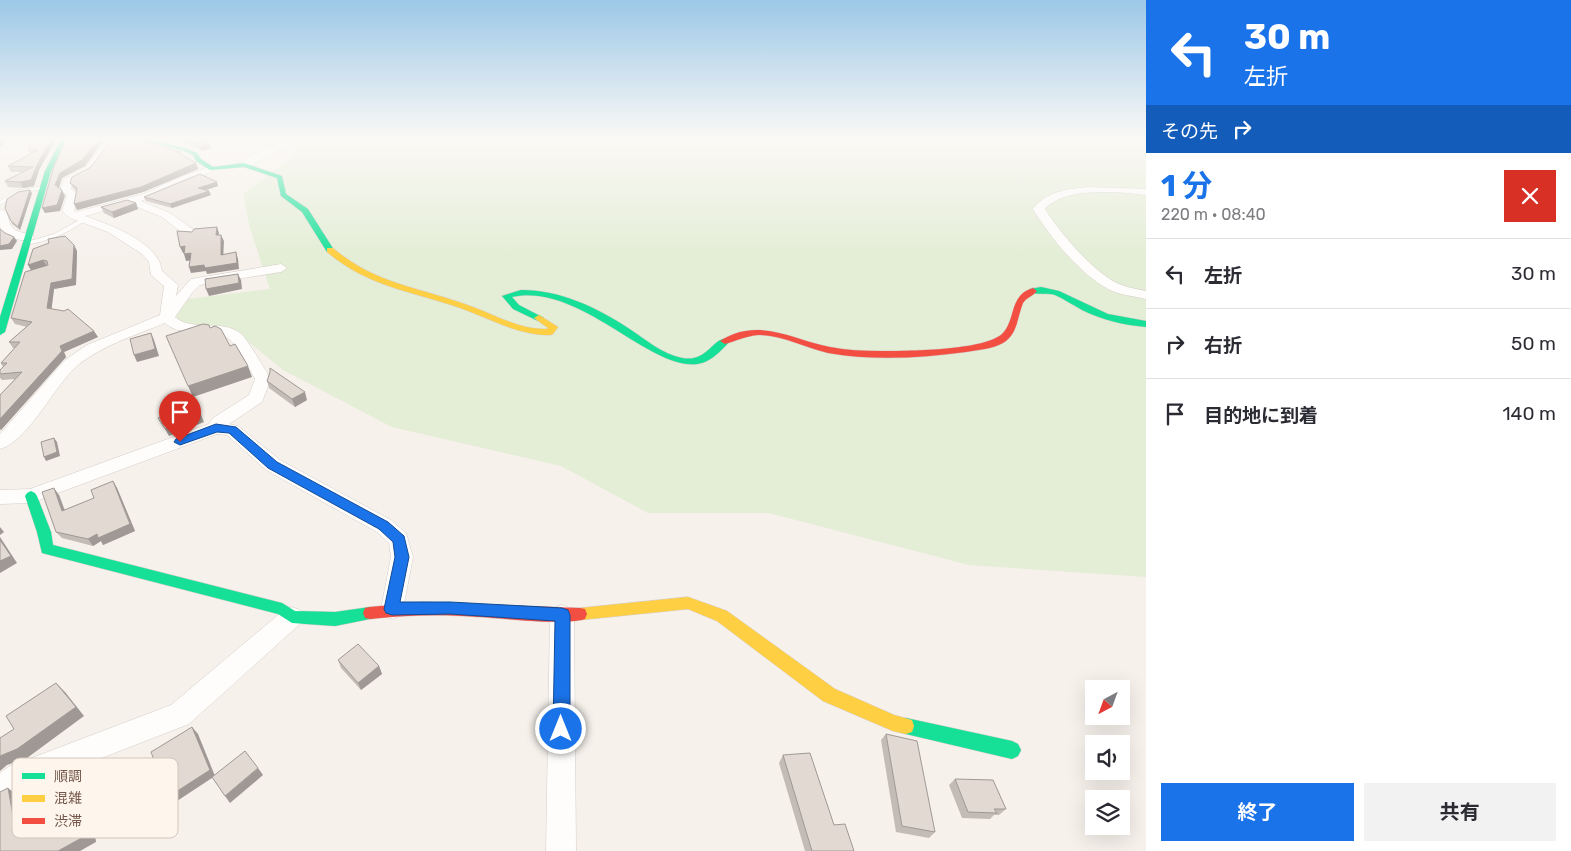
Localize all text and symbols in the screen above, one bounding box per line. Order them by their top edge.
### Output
text: 30 m [1244,16,1330,58]
icon: left [1161,20,1226,85]
text: 左折 [1244,63,1288,90]
icon: right [1228,115,1256,143]
text: その先 [1161,120,1218,143]
text: 1 分 [1161,168,1212,204]
button: close [1504,170,1556,222]
text: 220 m · 08:40 [1161,205,1266,224]
icon: left [1161,260,1189,288]
text: 30 m [1511,262,1556,285]
text: 左折 [1204,264,1242,287]
icon: right [1161,330,1189,358]
text: 50 m [1511,332,1556,355]
text: 右折 [1204,334,1242,357]
pin [159,391,201,442]
icon: arrive [166,398,194,426]
icon: arrive [1161,400,1189,428]
text: 140 m [1502,402,1556,425]
text: 目的地に到着 [1204,404,1318,427]
north arrow [1085,680,1130,725]
map controls [1085,680,1130,835]
position arrow [534,702,586,754]
button: sound [1085,735,1130,780]
legend [12,758,178,838]
text: 順調 [54,768,82,785]
button: 終了 [1161,783,1354,841]
button: 共有 [1364,783,1556,841]
text: 混雑 [54,790,82,807]
button: layers [1085,790,1130,835]
text: 渋滞 [54,813,82,830]

